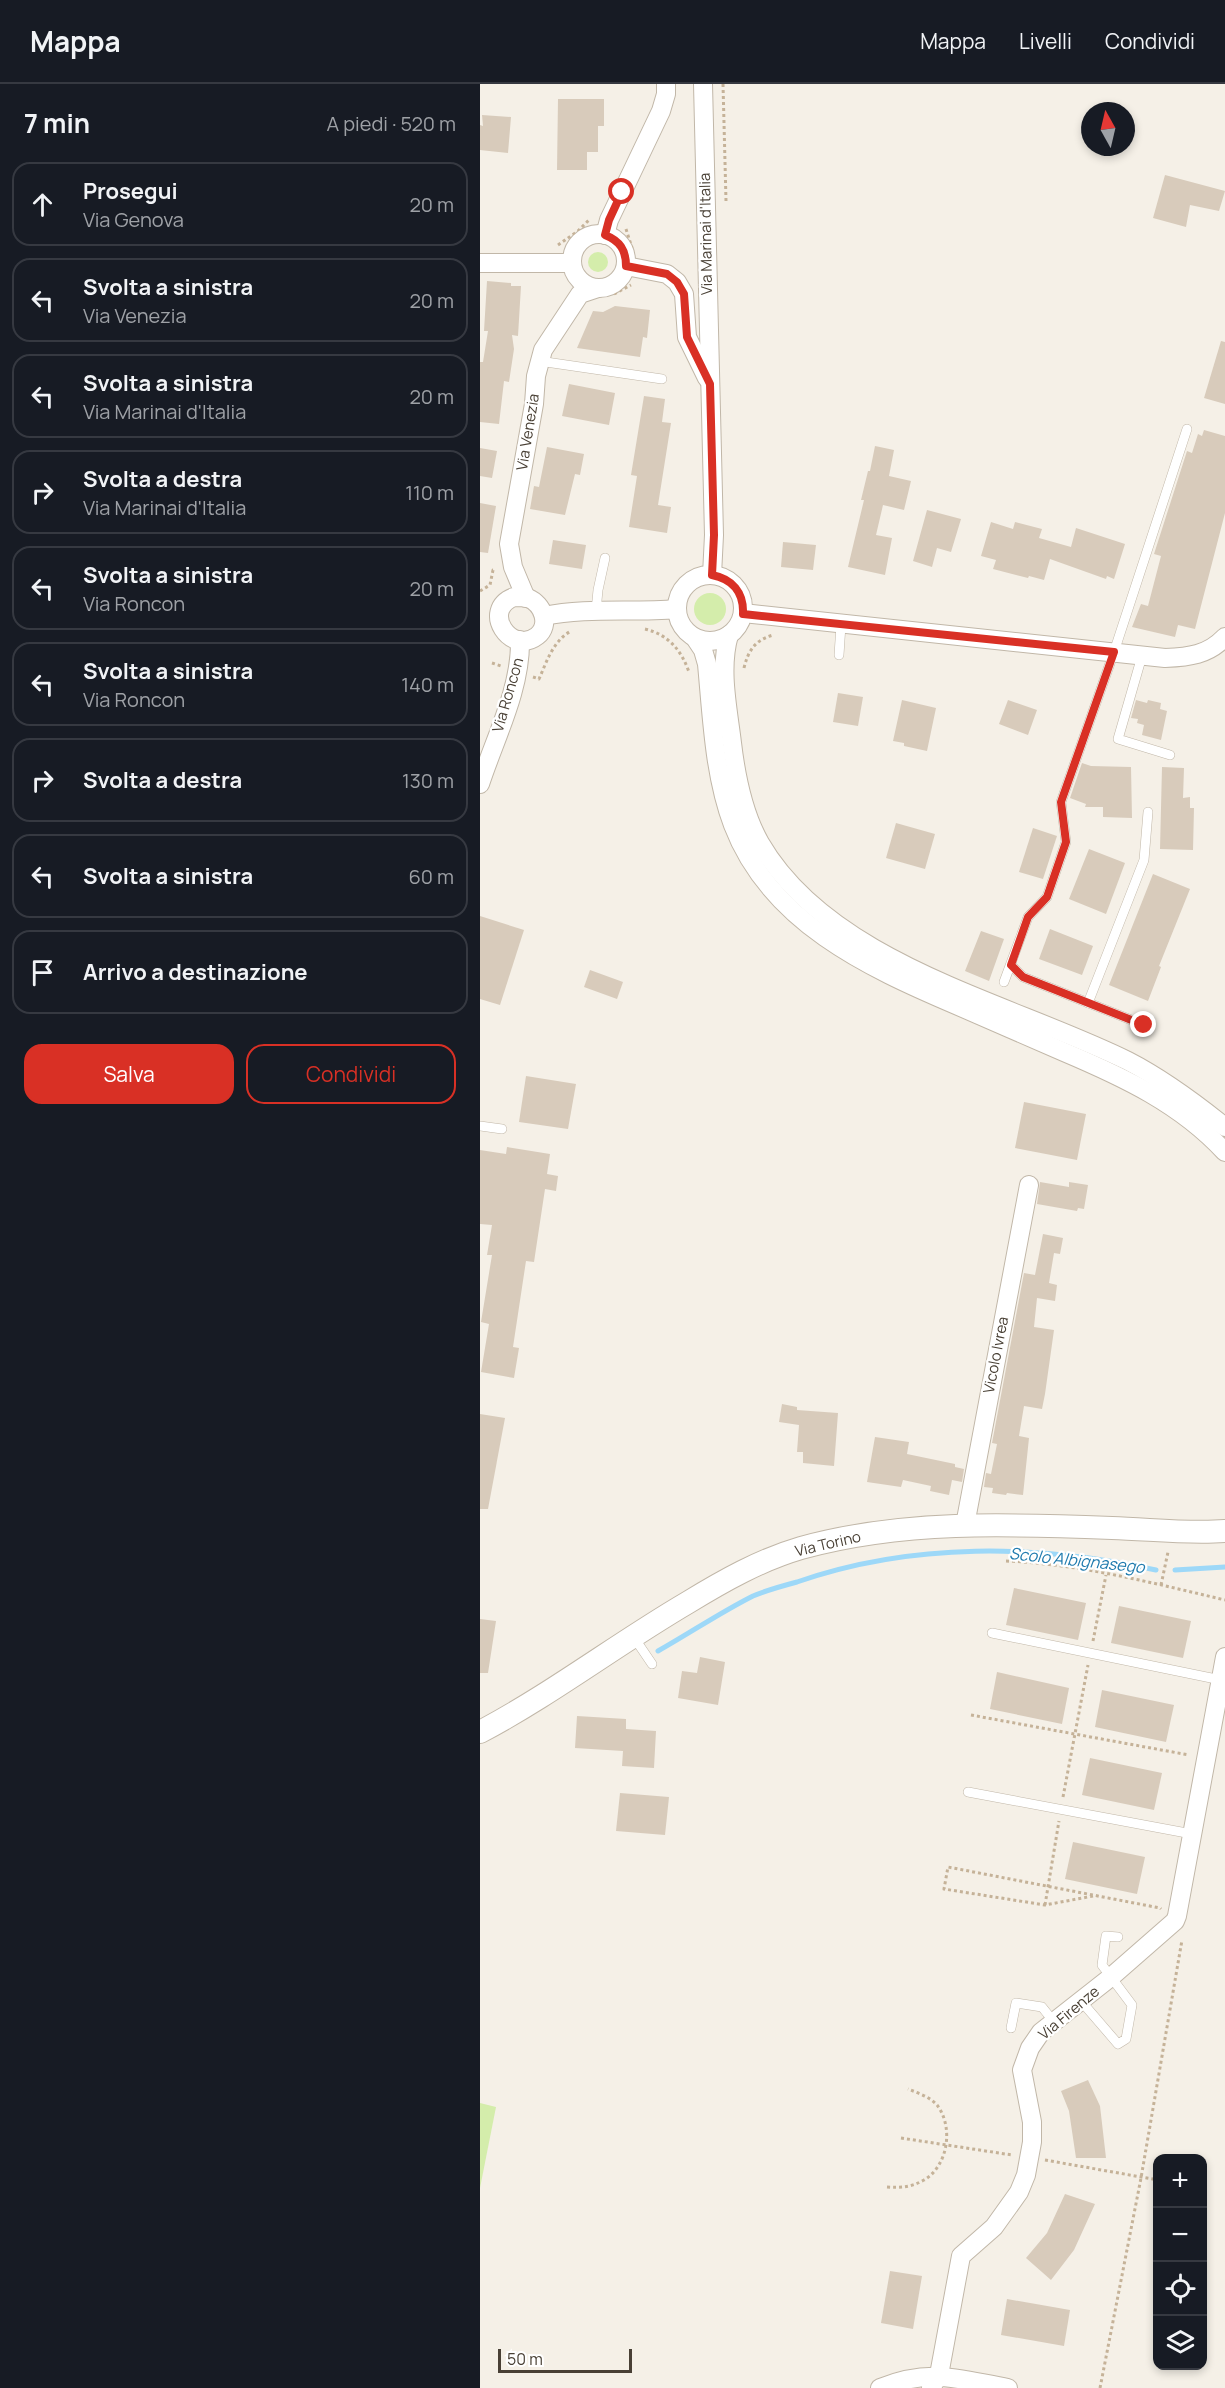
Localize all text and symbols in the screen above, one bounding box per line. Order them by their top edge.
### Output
text: Mappa [30,22,121,60]
text: Mappa [920,27,986,55]
text: Livelli [1019,27,1072,55]
text: Condividi [1105,27,1195,55]
north arrow [1081,102,1135,156]
text: 7 min [24,105,90,141]
text: A piedi · 520 m [327,110,456,137]
street label: Via Marinai d'Italia [694,173,717,295]
text: Prosegui [83,176,178,206]
route start [608,178,634,204]
icon: ahead [26,188,59,221]
text: 20 m [409,191,454,218]
text: Via Genova [83,206,184,233]
text: Svolta a sinistra [83,272,253,302]
icon: left [26,284,59,317]
text: 20 m [409,287,454,314]
text: Via Venezia [83,302,187,329]
text: Svolta a sinistra [83,368,253,398]
icon: left [26,380,59,413]
text: 20 m [409,383,454,410]
street label: Via Venezia [511,392,544,472]
text: Via Marinai d'Italia [83,398,246,425]
text: Svolta a destra [83,464,242,494]
icon: right [26,476,59,509]
text: 110 m [405,479,454,506]
text: Via Marinai d'Italia [83,494,246,521]
text: Svolta a sinistra [83,560,253,590]
icon: left [26,572,59,605]
text: 20 m [409,575,454,602]
text: Via Roncon [83,590,185,617]
street label: Via Roncon [487,655,528,735]
text: Svolta a sinistra [83,656,253,686]
icon: left [26,668,59,701]
text: 140 m [401,671,454,698]
text: Via Roncon [83,686,185,713]
icon: right [26,764,59,797]
text: Svolta a destra [83,765,242,795]
text: 130 m [402,767,454,794]
icon: left [26,860,59,893]
text: Svolta a sinistra [83,861,253,891]
text: 60 m [408,863,454,890]
icon: arrive [26,956,59,989]
text: Arrivo a destinazione [83,957,307,987]
route end [1130,1011,1156,1037]
button: Salva [24,1044,234,1104]
button: Condividi [246,1044,456,1104]
street label: Vicolo Ivrea [978,1315,1013,1395]
street label: Via Torino [793,1526,863,1561]
water label: Scolo Albignasego [1008,1542,1147,1578]
street label: Via Firenze [1034,1981,1104,2044]
map controls [1153,2154,1207,2370]
button: + [1153,2154,1207,2208]
button: − [1153,2208,1207,2262]
button: locate [1153,2262,1207,2316]
button: layers [1153,2316,1207,2370]
scale bar [498,2346,632,2374]
text: 50 m [507,2348,543,2370]

